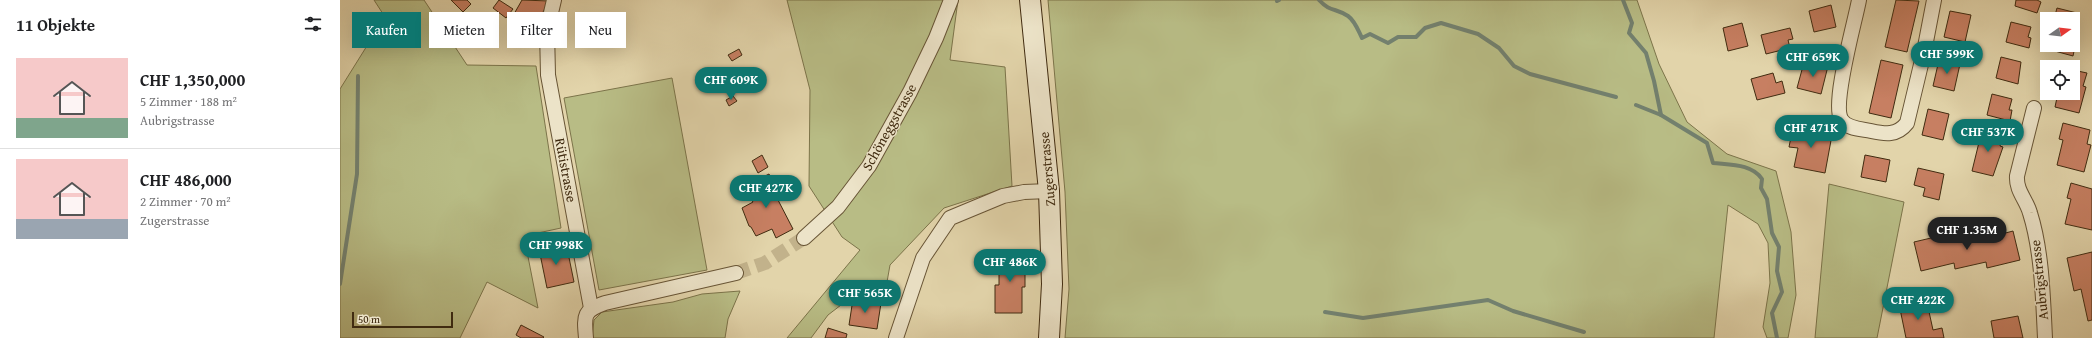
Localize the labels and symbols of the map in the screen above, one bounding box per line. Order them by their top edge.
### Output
north arrow [2040,12,2080,52]
pin: CHF 599K [1906,41,1988,75]
pin: CHF 659K [1772,44,1854,78]
pin: CHF 609K [690,67,772,101]
street label: Schöneggstrasse [857,80,921,174]
pin: CHF 471K [1770,115,1852,149]
pin: CHF 537K [1947,119,2029,153]
street label: Zugerstrasse [1034,130,1060,207]
street label: Rütistrasse [550,136,582,204]
pin: CHF 427K [725,175,807,209]
pin: CHF 1.35M [1921,217,2013,251]
pin: CHF 998K [515,232,597,266]
street label: Aubrigstrasse [2025,239,2053,321]
pin: CHF 486K [969,249,1051,283]
pin: CHF 565K [824,280,906,314]
pin: CHF 422K [1877,287,1959,321]
scale bar [352,310,453,329]

